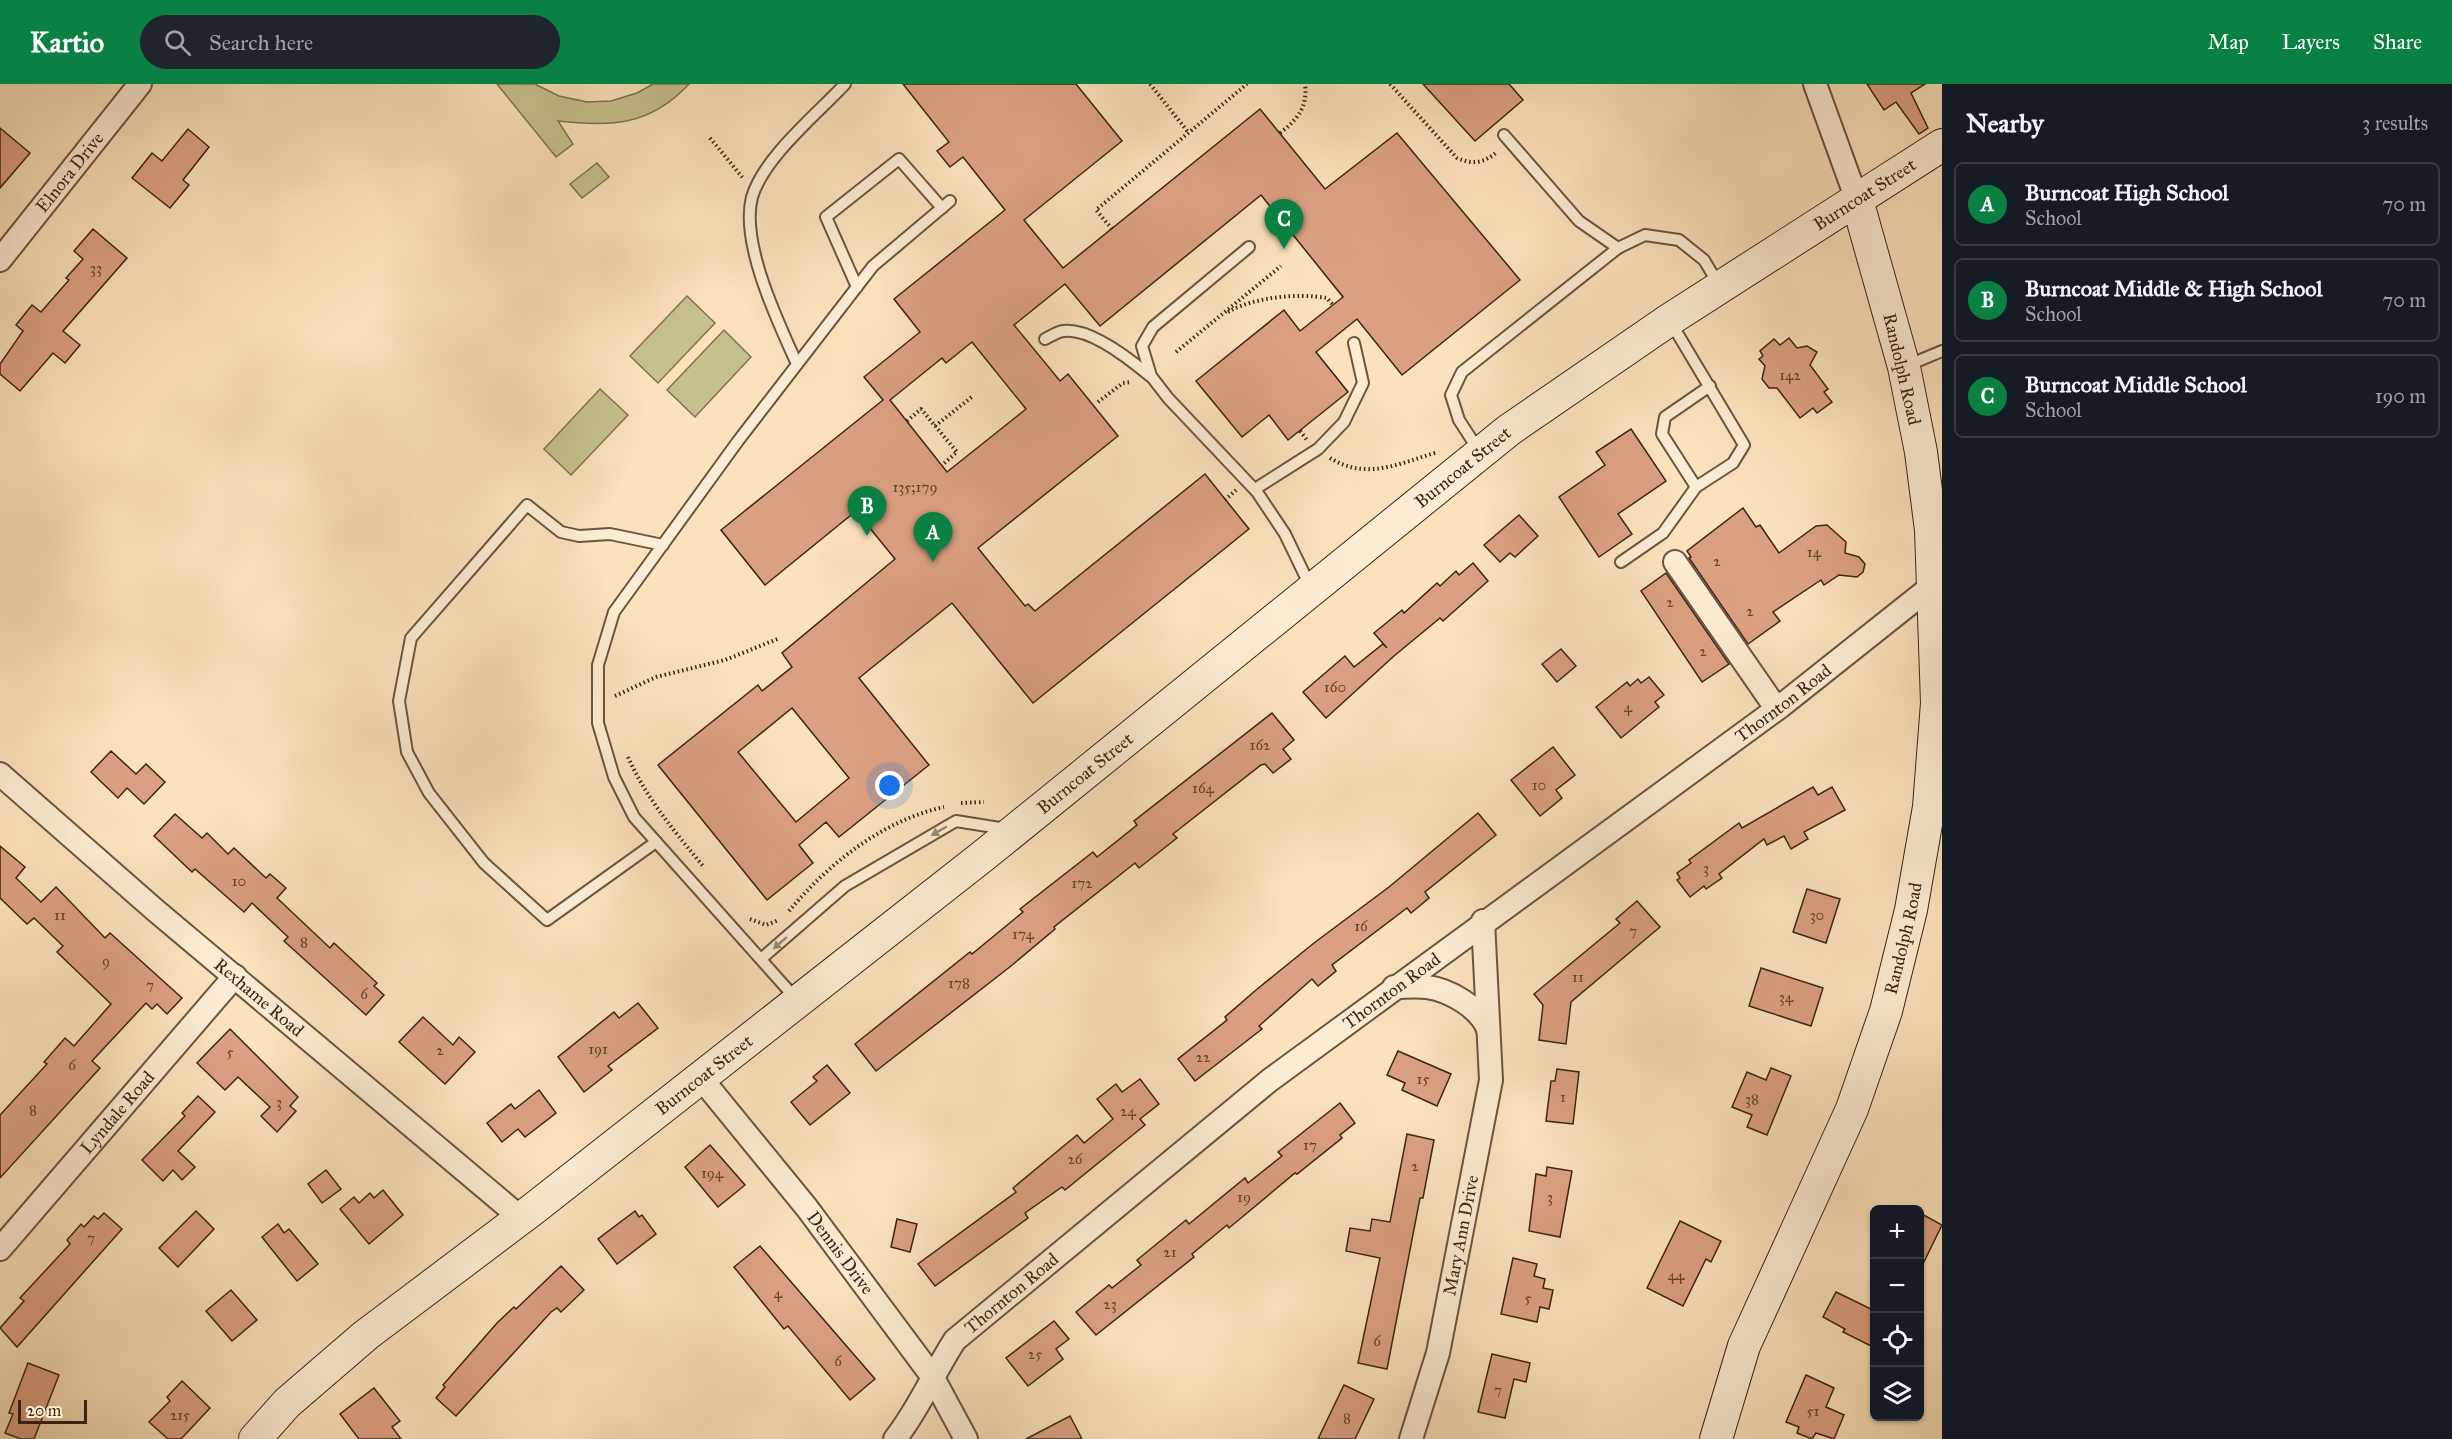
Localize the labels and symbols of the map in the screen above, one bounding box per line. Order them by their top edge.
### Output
street label: Elnora Drive [31,128,108,217]
street label: Burncoat Street [1809,153,1921,236]
pin: C [1264,200,1304,249]
house number: 33 [90,259,102,277]
street label: Randolph Road [1878,311,1926,427]
house number: 142 [1779,366,1801,384]
street label: Burncoat Street [1410,421,1516,513]
house number: 135;179 [892,478,938,496]
pin: B [848,486,886,536]
pin: A [914,512,952,562]
house number: 14 [1807,543,1822,561]
house number: 2 [1713,552,1721,570]
house number: 2 [1666,593,1674,611]
house number: 2 [1746,602,1754,620]
house number: 2 [1699,642,1707,660]
street label: Thornton Road [1731,659,1836,747]
house number: 160 [1324,678,1346,696]
house number: 4 [1624,698,1633,716]
street label: Burncoat Street [1033,727,1138,819]
house number: 162 [1250,736,1271,754]
your location [875,771,904,800]
house number: 10 [1532,776,1546,794]
house number: 164 [1192,779,1215,797]
one-way arrow [930,826,947,836]
house number: 3 [1703,859,1709,877]
house number: 10 [232,872,246,890]
house number: 172 [1071,874,1093,892]
street label: Randolph Road [1880,881,1927,997]
house number: 11 [54,906,66,924]
house number: 30 [1810,906,1824,924]
house number: 16 [1354,917,1369,935]
house number: 7 [1629,922,1637,940]
house number: 174 [1012,925,1035,943]
house number: 8 [300,933,308,951]
one-way arrow [773,936,788,949]
street label: Thornton Road [1339,948,1445,1034]
house number: 9 [102,952,110,970]
street label: Rexhame Road [210,953,308,1041]
house number: 11 [1572,968,1584,986]
house number: 178 [948,974,970,992]
house number: 7 [146,976,154,994]
house number: 6 [360,985,369,1003]
house number: 34 [1779,988,1794,1006]
street label: Burncoat Street [651,1030,758,1120]
house number: 191 [588,1040,608,1058]
house number: 2 [436,1041,444,1059]
house number: 5 [227,1043,234,1061]
house number: 22 [1196,1048,1211,1066]
house number: 6 [68,1056,77,1074]
street label: Lyndale Road [76,1067,159,1159]
house number: 15 [1417,1070,1429,1088]
house number: 1 [1560,1088,1566,1106]
house number: 38 [1745,1090,1759,1108]
house number: 3 [276,1093,282,1111]
house number: 8 [29,1101,37,1119]
house number: 24 [1120,1102,1137,1120]
house number: 17 [1303,1136,1317,1154]
house number: 26 [1067,1150,1084,1168]
house number: 2 [1411,1157,1419,1175]
house number: 194 [701,1164,724,1182]
street label: Mary Ann Drive [1438,1173,1483,1298]
house number: 19 [1237,1188,1251,1206]
house number: 3 [1547,1188,1553,1206]
street label: Dennis Drive [802,1207,878,1299]
house number: 7 [87,1229,95,1247]
house number: 21 [1163,1243,1177,1261]
street label: Thornton Road [960,1248,1063,1339]
house number: 44 [1668,1266,1685,1284]
house number: 4 [774,1284,783,1302]
house number: 5 [1525,1289,1532,1307]
house number: 23 [1103,1295,1117,1313]
house number: 6 [1373,1332,1382,1350]
house number: 25 [1028,1345,1042,1363]
house number: 6 [834,1352,843,1370]
house number: 7 [1494,1381,1502,1399]
scale bar [18,1397,87,1424]
house number: 51 [1807,1402,1820,1420]
house number: 215 [170,1406,190,1424]
house number: 8 [1343,1409,1351,1427]

